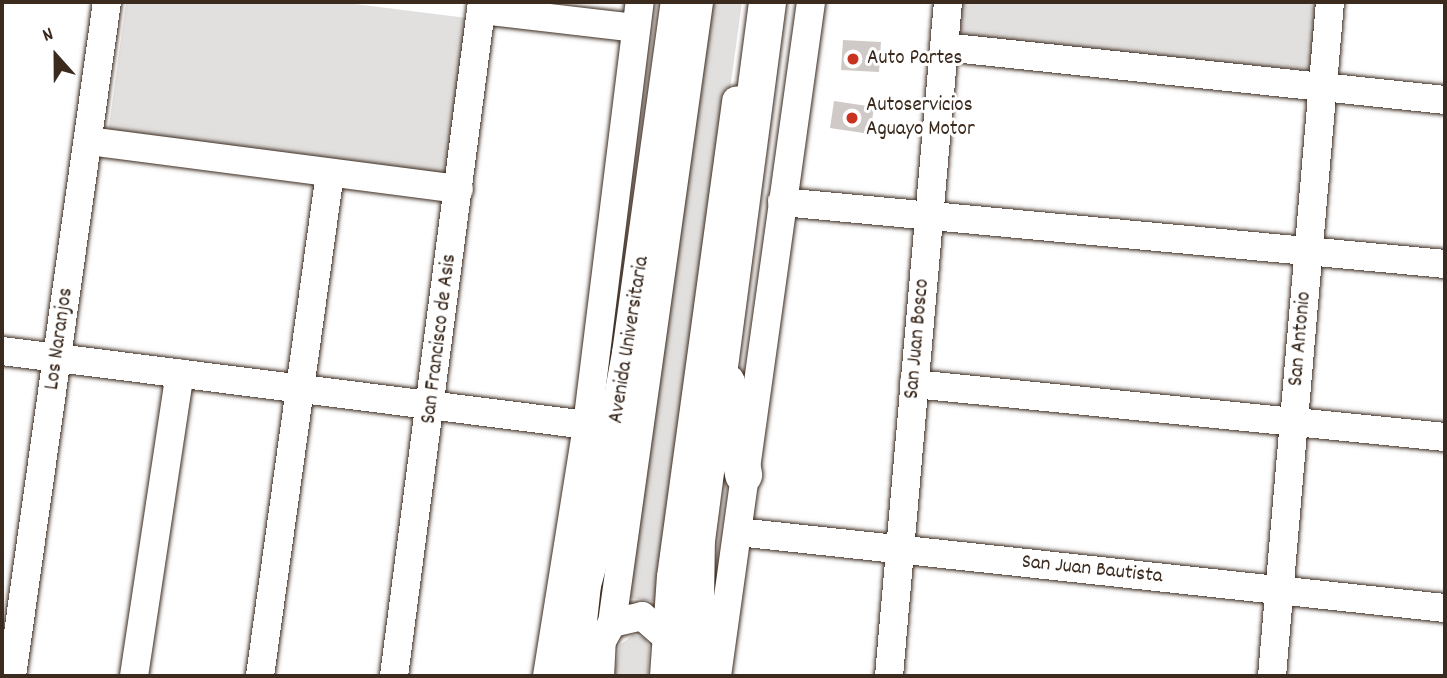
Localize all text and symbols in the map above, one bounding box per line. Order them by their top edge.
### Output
north arrow [21,21,91,91]
text: N [39,22,58,50]
place label: Auto Partes [867,46,962,72]
marker: Auto Partes [845,51,861,67]
place label: Autoservicios Aguayo Motor [866,93,975,143]
marker: Autoservicios Aguayo Motor [844,110,860,126]
street label: San Francisco de Asis [417,253,463,425]
street label: Avenida Universitaria [604,255,656,425]
street label: San Juan Bosco [900,278,936,400]
street label: Los Naranjos [40,286,80,392]
street label: San Antonio [1284,291,1318,387]
street label: San Juan Bautista [1020,550,1164,590]

